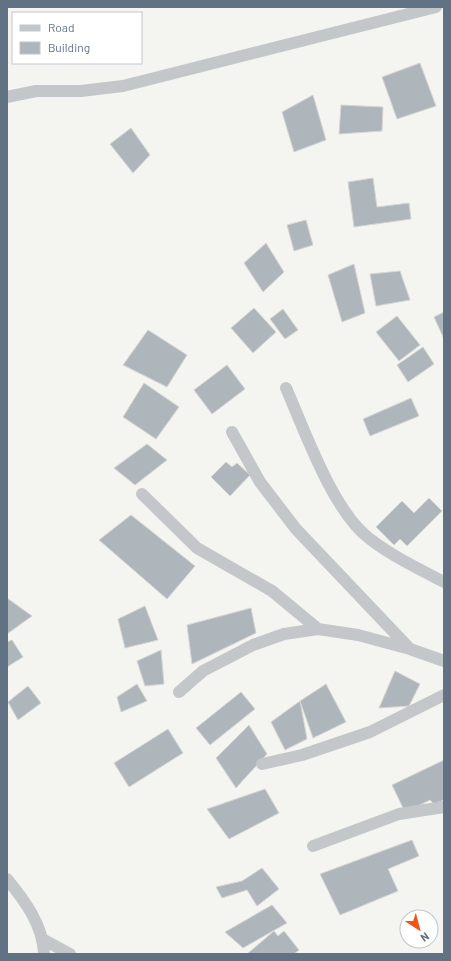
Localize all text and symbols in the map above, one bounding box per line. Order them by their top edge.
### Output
legend [12,12,142,64]
text: Road [48,20,75,34]
text: Building [48,40,90,54]
north arrow [399,909,439,949]
text: N [418,930,432,945]

